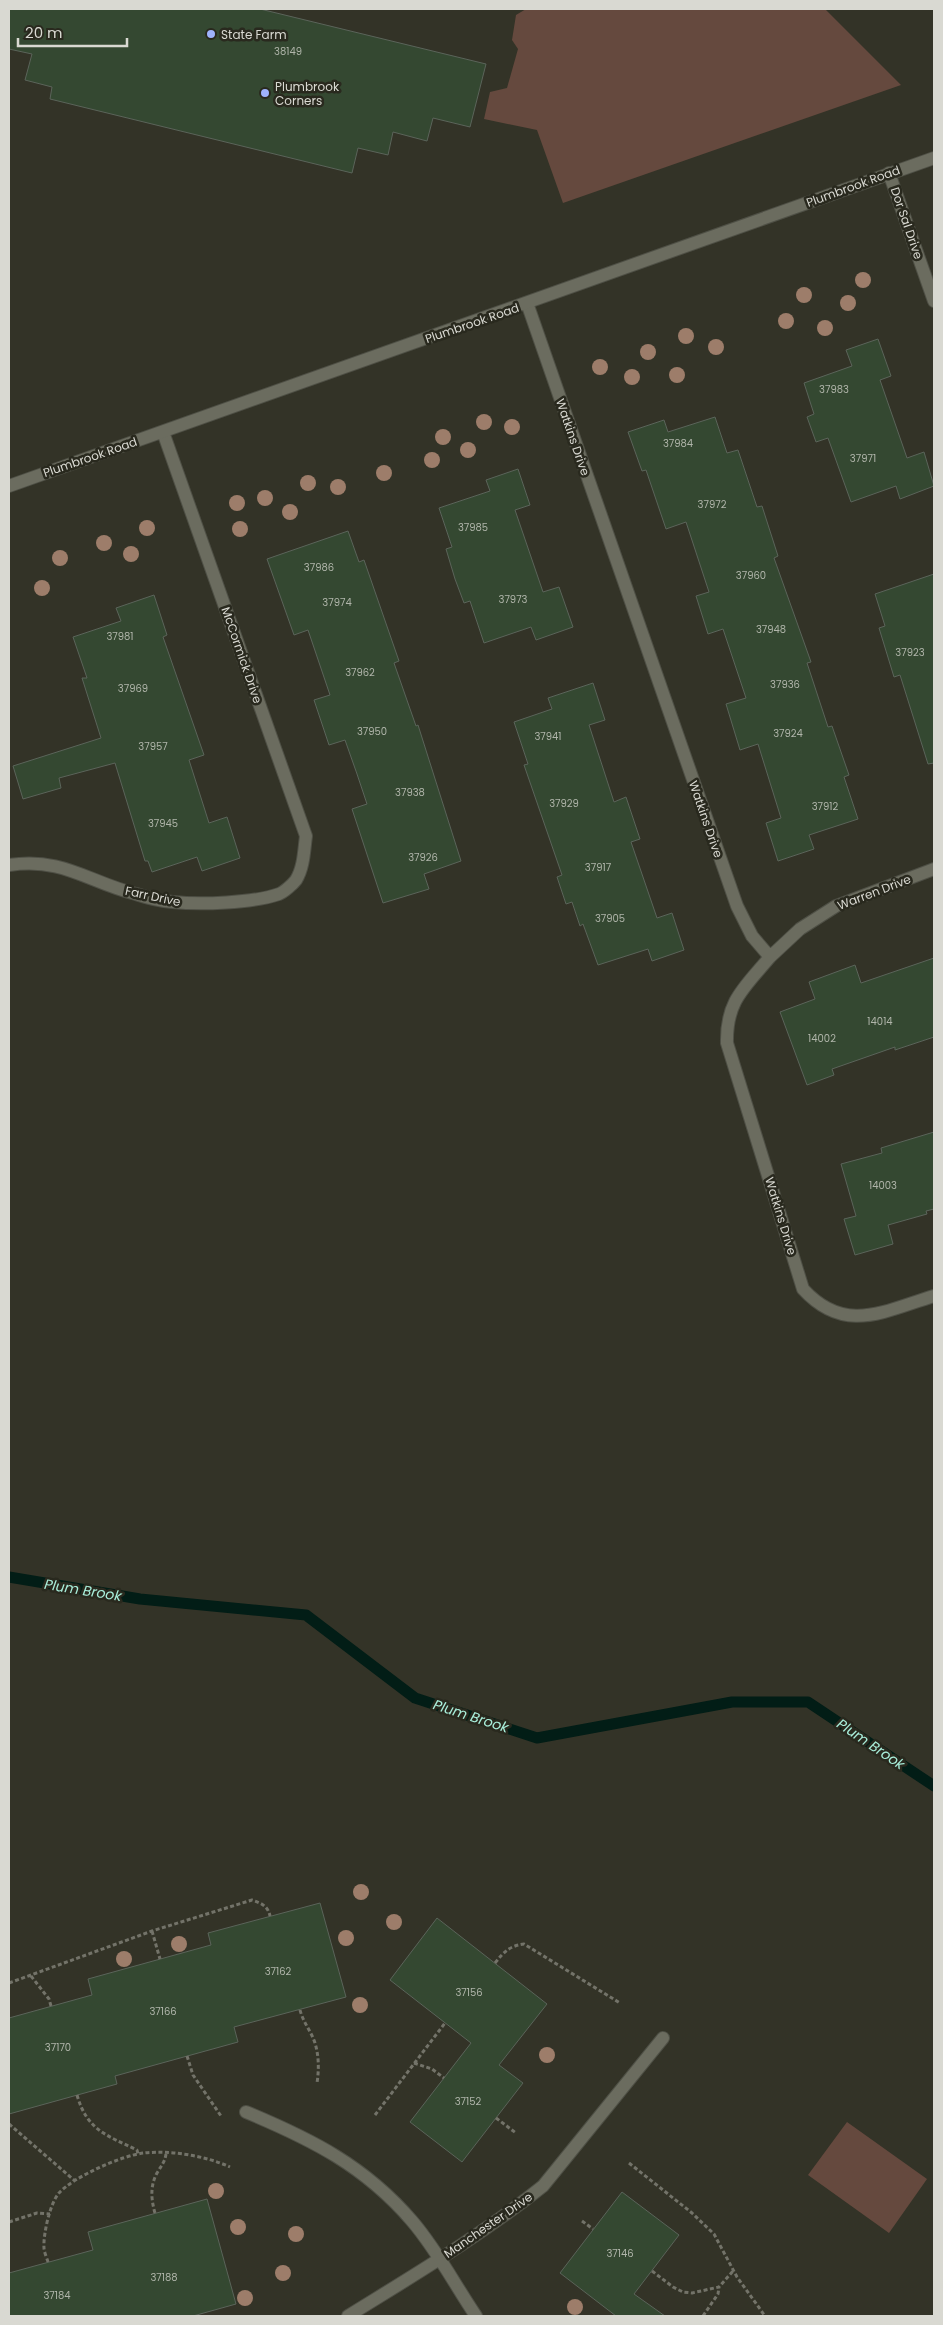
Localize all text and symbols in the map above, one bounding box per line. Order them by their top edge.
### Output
scale bar [18,15,126,47]
text: 20 m [25,22,63,43]
place label: State Farm [221,26,287,43]
marker: State Farm [205,28,217,40]
house number: 38149 [274,44,302,59]
place label: Plumbrook Corners [275,78,340,109]
marker: Plumbrook Corners [259,87,271,99]
street label: Plumbrook Road [804,161,902,211]
street label: Dor Sal Drive [887,185,927,261]
street label: Plumbrook Road [423,299,521,347]
house number: 37983 [819,382,849,397]
street label: Watkins Drive [552,396,594,478]
street label: Plumbrook Road [41,433,139,481]
house number: 37984 [663,436,693,451]
house number: 37971 [850,451,876,466]
house number: 37972 [698,497,727,512]
house number: 37985 [458,520,488,535]
house number: 37986 [304,560,334,575]
house number: 37960 [736,568,766,583]
house number: 37973 [499,592,528,607]
house number: 37974 [322,595,352,610]
street label: McCormick Drive [218,604,266,706]
house number: 37948 [756,622,786,637]
house number: 37981 [106,629,134,644]
house number: 37923 [895,645,925,660]
house number: 37962 [345,665,375,680]
house number: 37936 [770,677,800,692]
house number: 37969 [118,681,148,696]
house number: 37950 [357,724,387,739]
house number: 37924 [773,726,803,741]
house number: 37941 [534,729,562,744]
house number: 37957 [138,739,168,754]
street label: Watkins Drive [685,778,727,860]
house number: 37938 [395,785,425,800]
house number: 37929 [549,796,579,811]
house number: 37912 [812,799,839,814]
house number: 37945 [148,816,178,831]
house number: 37926 [408,850,438,865]
house number: 37917 [585,860,612,875]
street label: Warren Drive [835,870,913,914]
street label: Farr Drive [124,882,182,910]
house number: 37905 [595,911,625,926]
house number: 14014 [867,1014,893,1029]
house number: 14002 [808,1031,836,1046]
street label: Watkins Drive [761,1175,801,1257]
house number: 14003 [869,1178,897,1193]
water label: Plum Brook [43,1574,124,1606]
water label: Plum Brook [431,1694,512,1738]
water label: Plum Brook [833,1714,910,1775]
house number: 37162 [265,1964,292,1979]
house number: 37156 [455,1985,483,2000]
house number: 37166 [149,2004,177,2019]
house number: 37170 [45,2040,71,2055]
house number: 37152 [455,2094,482,2109]
street label: Manchester Drive [440,2188,536,2262]
house number: 37146 [606,2246,634,2261]
house number: 37188 [150,2270,178,2285]
house number: 37184 [43,2288,71,2303]

